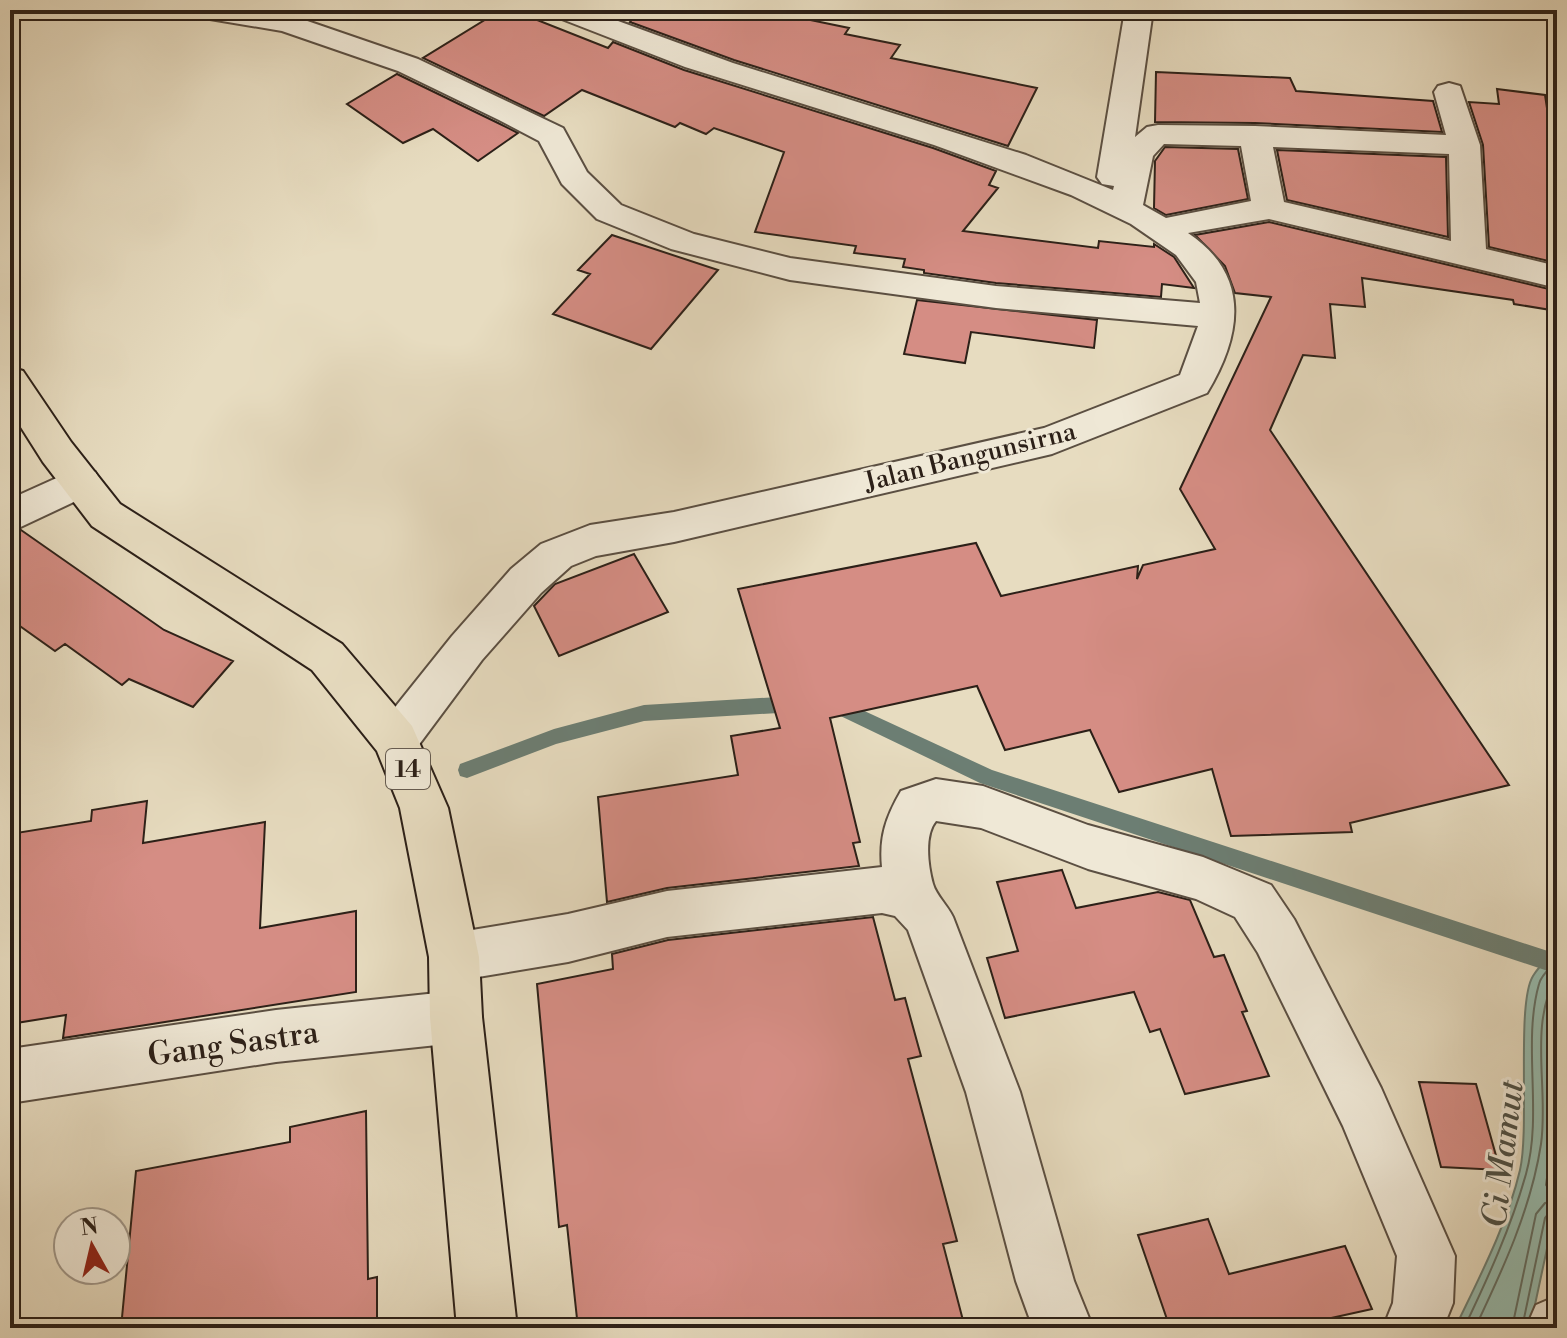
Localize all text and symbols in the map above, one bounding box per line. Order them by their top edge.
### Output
street label: Jalan Bangunsirna [860,415,1080,499]
road number: 14 [386,749,430,789]
street label: Gang Sastra [145,1012,322,1076]
water label: Ci Mamut [1474,1077,1534,1230]
north arrow [52,1206,132,1286]
text: N [79,1213,101,1242]

